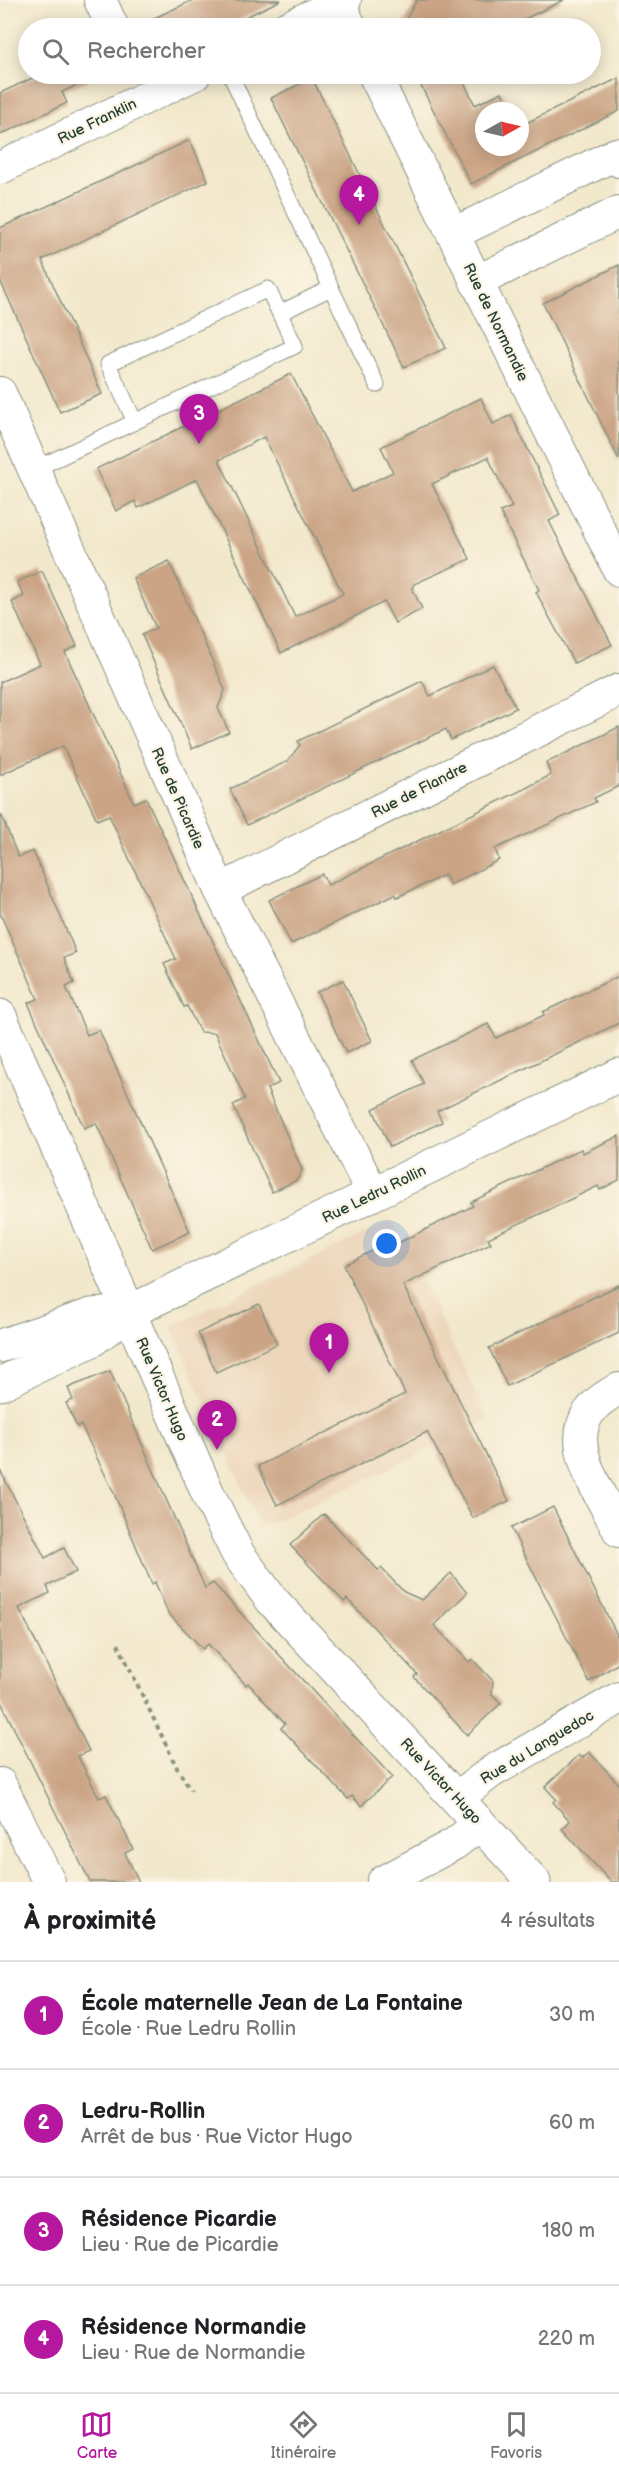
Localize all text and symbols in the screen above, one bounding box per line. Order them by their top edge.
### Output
search box [18,18,601,84]
icon: search [39,35,72,68]
text: Rechercher [87,38,205,65]
street label: Rue Franklin [55,94,140,149]
north arrow [475,102,529,156]
pin: 4 [340,176,378,225]
street label: Rue de Normandie [459,260,532,384]
pin: 3 [180,394,218,444]
street label: Rue de Picardie [147,745,208,852]
street label: Rue de Flandre [368,758,471,823]
street label: Rue Ledru Rollin [319,1161,429,1228]
your location [372,1229,401,1258]
pin: 1 [310,1324,348,1373]
street label: Rue Victor Hugo [131,1334,192,1444]
pin: 2 [198,1400,236,1450]
street label: Rue du Languedoc [477,1706,597,1789]
street label: Rue Victor Hugo [396,1734,485,1828]
text: À proximité [24,1906,156,1937]
text: 4 résultats [500,1909,595,1933]
text: École maternelle Jean de La Fontaine [81,1990,463,2017]
text: 1 [39,2003,48,2027]
text: 30 m [549,2003,595,2027]
text: École · Rue Ledru Rollin [81,2017,296,2041]
text: Ledru-Rollin [81,2098,205,2125]
text: 2 [38,2111,49,2135]
text: 60 m [549,2111,595,2135]
text: Arrêt de bus · Rue Victor Hugo [81,2125,353,2149]
text: Résidence Picardie [81,2206,277,2233]
text: 3 [38,2219,49,2243]
text: 180 m [542,2219,595,2243]
text: Lieu · Rue de Picardie [81,2233,279,2257]
text: Résidence Normandie [81,2314,306,2341]
text: 4 [38,2327,49,2351]
text: 220 m [538,2327,595,2351]
text: Lieu · Rue de Normandie [81,2341,305,2365]
tab: Carte [77,2408,117,2463]
tab: Itinéraire [271,2408,336,2463]
tab: Favoris [490,2408,542,2463]

